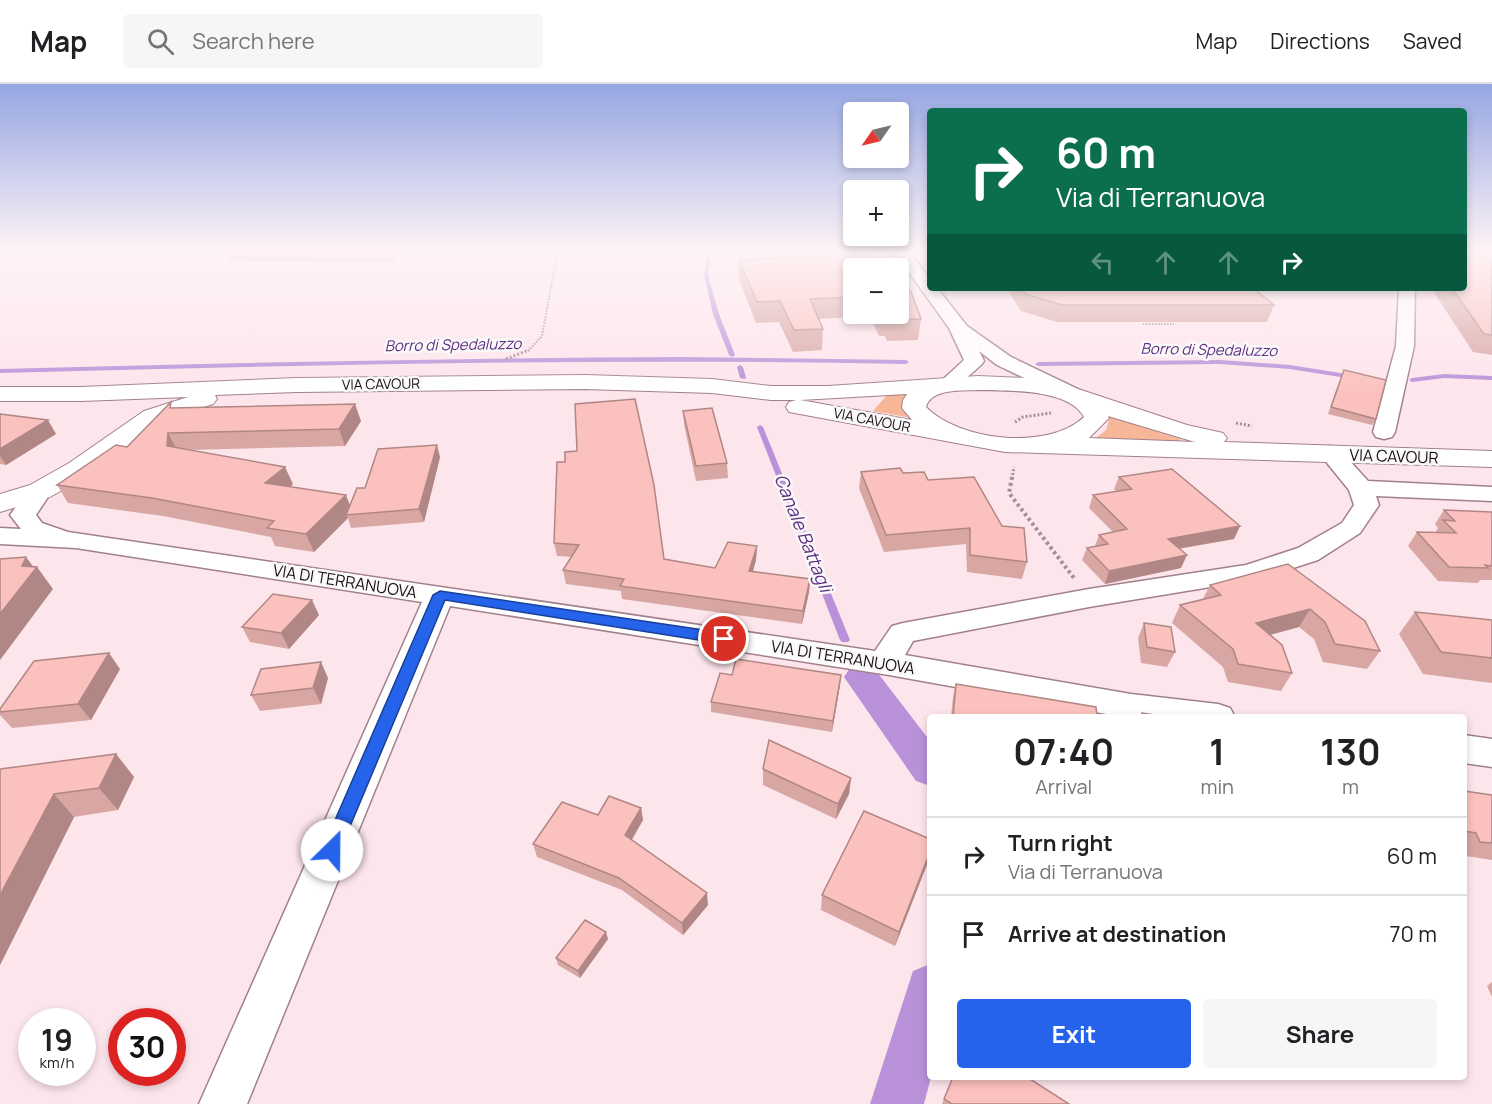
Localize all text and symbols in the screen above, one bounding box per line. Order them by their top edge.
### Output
search box [123,14,543,68]
text: Map [30,22,87,60]
icon: search [144,25,177,58]
text: Search here [192,26,315,56]
text: Map [1196,27,1237,55]
text: Directions [1270,27,1370,55]
text: Saved [1403,27,1462,55]
north arrow [843,102,909,168]
map controls [843,102,909,324]
text: 60 m [1056,123,1156,181]
icon: right [957,132,1035,210]
text: Via di Terranuova [1056,178,1265,215]
button: + [843,180,909,246]
icon: left [1086,246,1119,279]
icon: ahead [1149,246,1182,279]
icon: ahead [1212,246,1245,279]
icon: right [1275,246,1308,279]
button: − [843,258,909,324]
water label: Borro di Spedaluzzo [384,333,523,356]
water label: Borro di Spedaluzzo [1140,338,1279,361]
street label: VIA CAVOUR [342,373,420,394]
street label: VIA CAVOUR [832,403,912,436]
street label: VIA CAVOUR [1349,443,1439,469]
water label: Canale Battagli [769,470,840,598]
street label: VIA DI TERRANUOVA [272,559,418,603]
pin [698,613,749,664]
icon: arrive [707,622,740,655]
street label: VIA DI TERRANUOVA [770,635,916,679]
text: 07:40 [1013,727,1114,776]
text: 1 [1209,727,1225,776]
text: 130 [1320,727,1381,776]
text: Arrival [1035,773,1092,800]
text: min [1200,773,1234,800]
text: m [1342,773,1359,800]
position arrow [300,818,364,882]
text: Turn right [1008,828,1113,858]
icon: right [957,840,990,873]
text: 60 m [1387,841,1437,871]
text: Via di Terranuova [1008,858,1163,885]
icon: arrive [957,918,990,951]
text: Arrive at destination [1008,919,1226,949]
text: 70 m [1389,919,1437,949]
button: Exit [957,999,1191,1068]
button: Share [1203,999,1437,1068]
speed limit sign: 30 [108,1008,186,1086]
text: 19 [41,1019,73,1060]
text: km/h [40,1052,74,1073]

